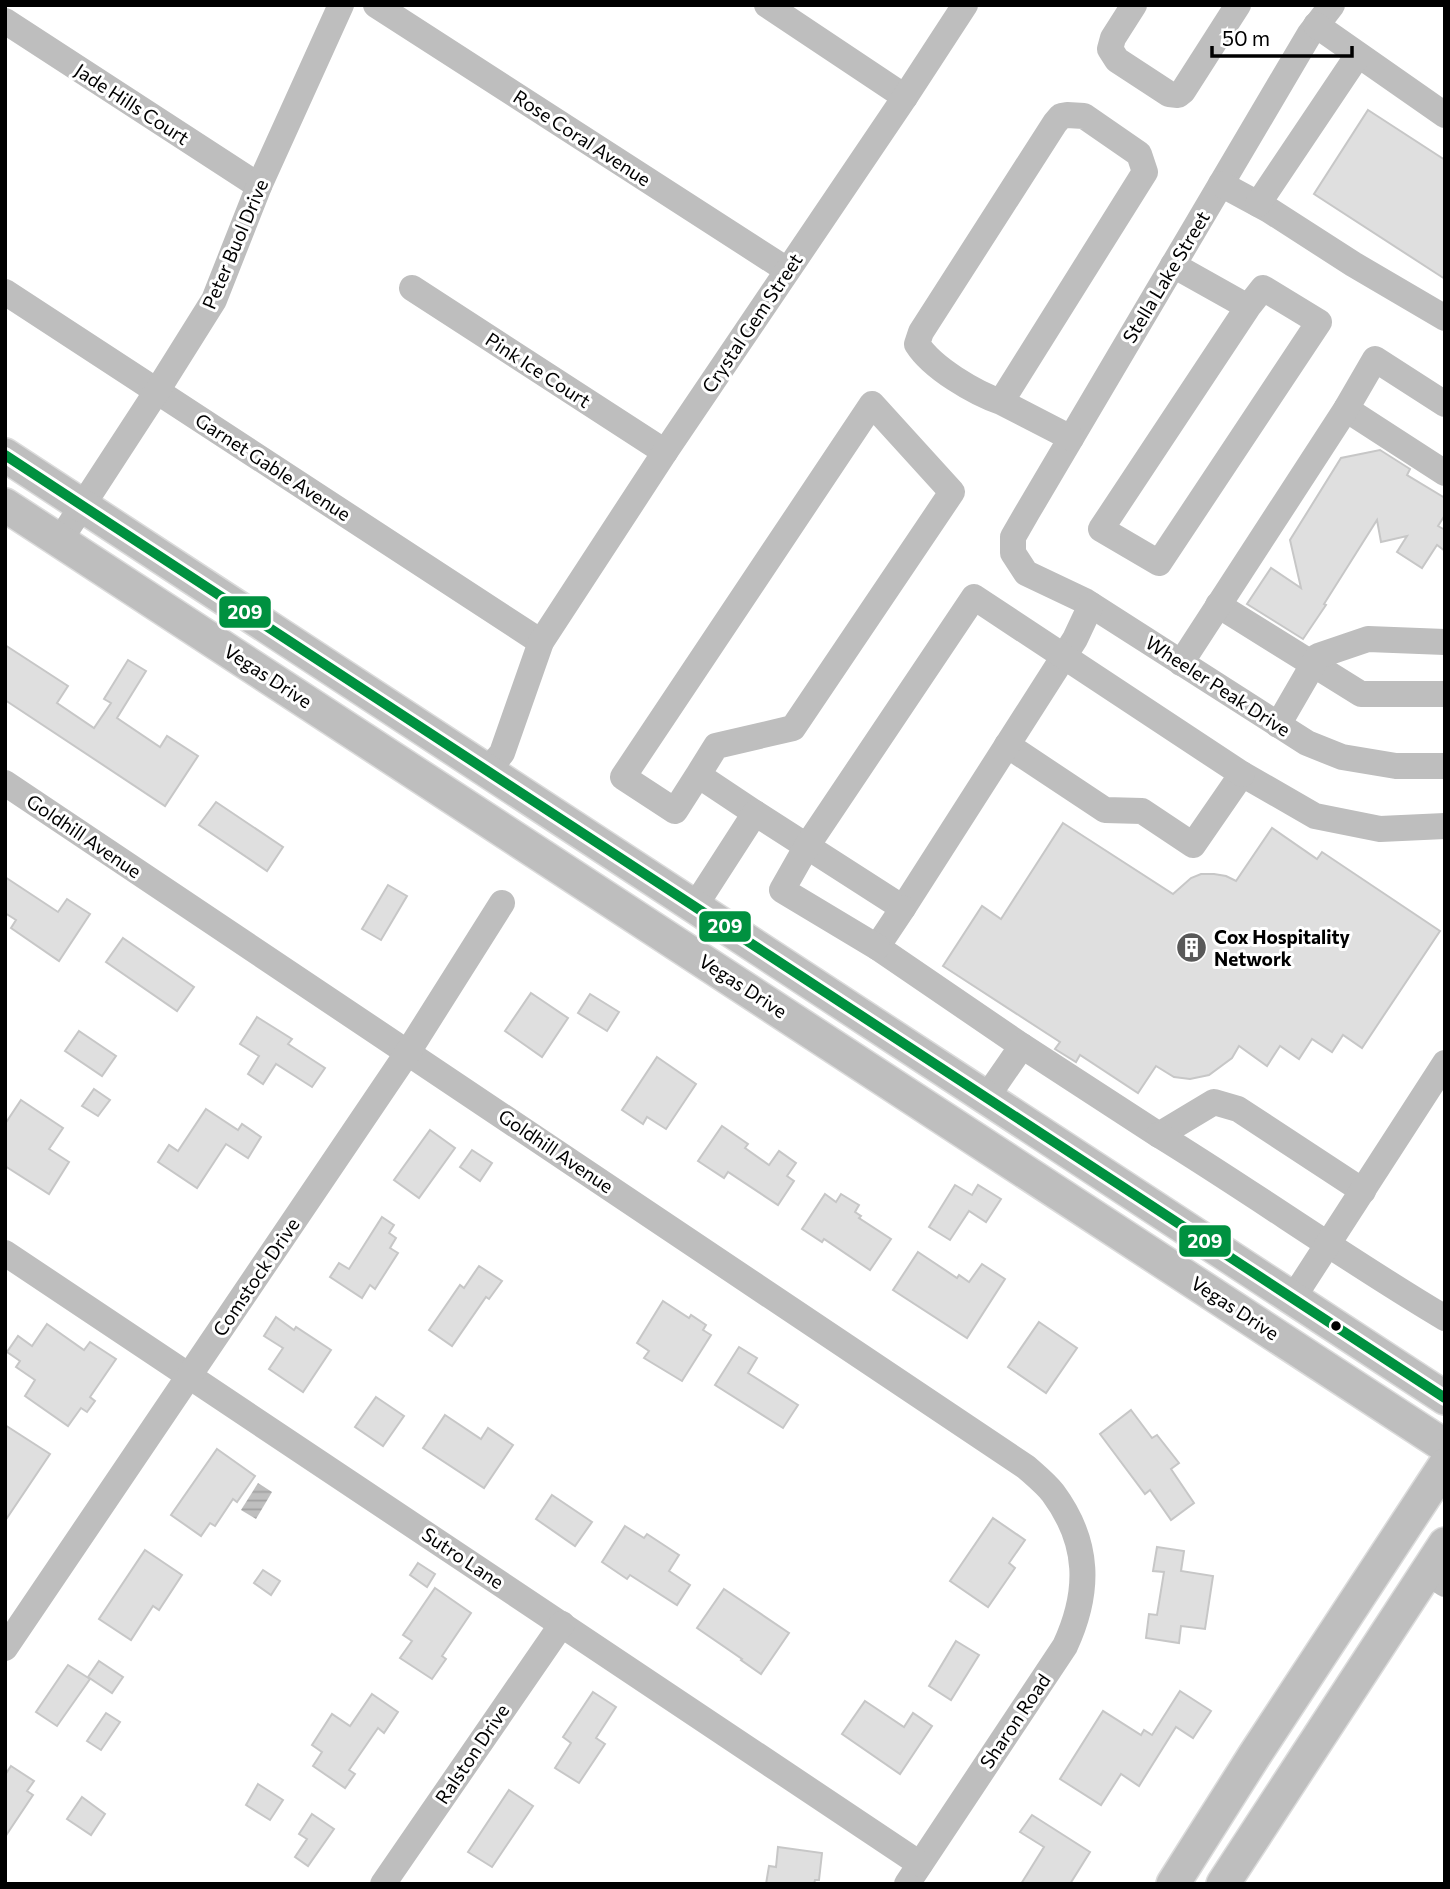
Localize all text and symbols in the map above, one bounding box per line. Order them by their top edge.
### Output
scale bar [1212,14,1352,58]
text: 50 m [1222,25,1270,50]
street label: Jade Hills Court [71,58,194,149]
street label: Rose Coral Avenue [509,85,655,191]
street label: Peter Buol Drive [197,175,272,312]
street label: Stella Lake Street [1117,206,1214,347]
street label: Crystal Gem Street [696,249,807,397]
street label: Pink Ice Court [482,327,595,412]
street label: Garnet Gable Avenue [191,408,355,525]
line badge: 209 [218,595,272,629]
text: 209 [227,600,263,623]
street label: Wheeler Peak Drive [1142,630,1295,741]
street label: Vegas Drive [220,639,316,712]
street label: Goldhill Avenue [23,789,146,882]
line badge: 209 [698,910,752,943]
text: 209 [707,914,743,937]
place label: Cox Hospitality Network [1214,925,1351,970]
building icon: Cox Hospitality Network [1174,931,1208,965]
street label: Vegas Drive [695,949,791,1022]
street label: Goldhill Avenue [495,1104,618,1197]
street label: Comstock Drive [208,1213,304,1340]
line badge: 209 [1178,1224,1232,1258]
text: 209 [1187,1229,1223,1252]
street label: Vegas Drive [1187,1271,1283,1344]
unlabelled marker [1329,1319,1343,1333]
street label: Sutro Lane [418,1522,508,1593]
street label: Sharon Road [974,1669,1055,1773]
street label: Ralston Drive [430,1699,513,1808]

